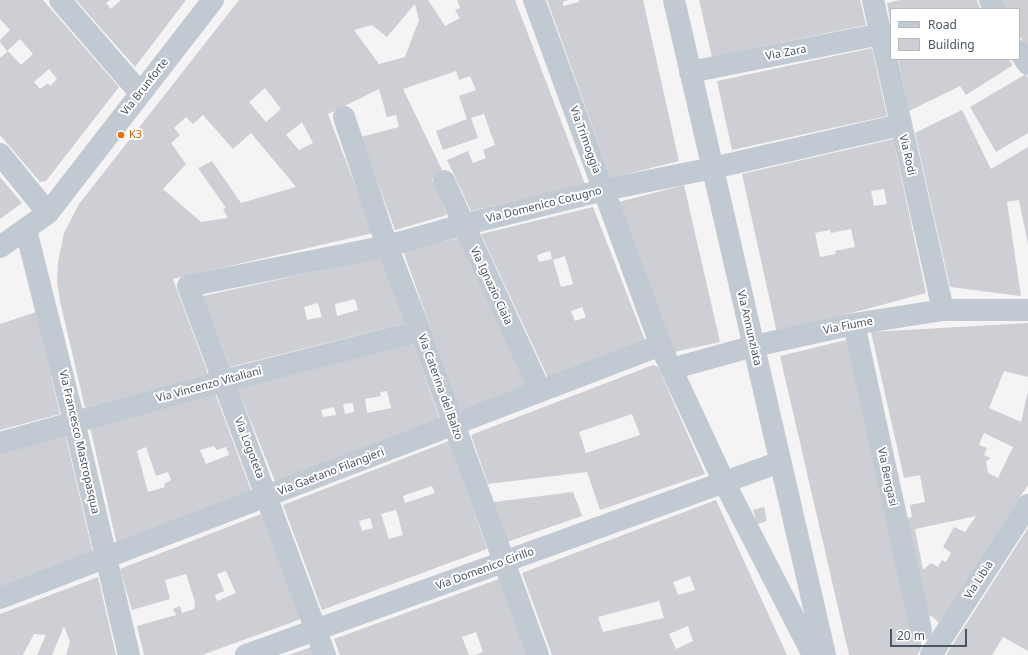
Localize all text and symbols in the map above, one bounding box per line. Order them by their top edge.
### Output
legend [890,8,1020,60]
text: Road [928,16,957,33]
text: Building [928,36,975,53]
street label: Via Zara [764,43,808,63]
street label: Via Brunforte [119,56,171,118]
street label: Via Trimoggia [567,104,603,176]
place label: K3 [129,128,142,142]
marker: K3 [116,130,126,140]
street label: Via Rodi [896,133,918,177]
street label: Via Domenico Cotugno [485,184,603,226]
street label: Via Ignazio Ciaia [467,245,515,327]
street label: Via Annunziata [734,289,764,367]
street label: Via Fiume [822,315,874,337]
street label: Via Caterina del Balzo [415,332,465,442]
street label: Via Vincenzo Vitaliani [155,365,263,405]
street label: Via Francesco Mastropasqua [56,369,102,515]
street label: Via Logoteta [231,415,267,481]
street label: Via Gaetano Filangieri [276,446,386,498]
street label: Via Bengasi [874,446,900,508]
street label: Via Domenico Cirillo [434,545,536,593]
street label: Via Libia [962,558,996,602]
scale bar [892,621,969,647]
text: 20 m [897,627,925,644]

